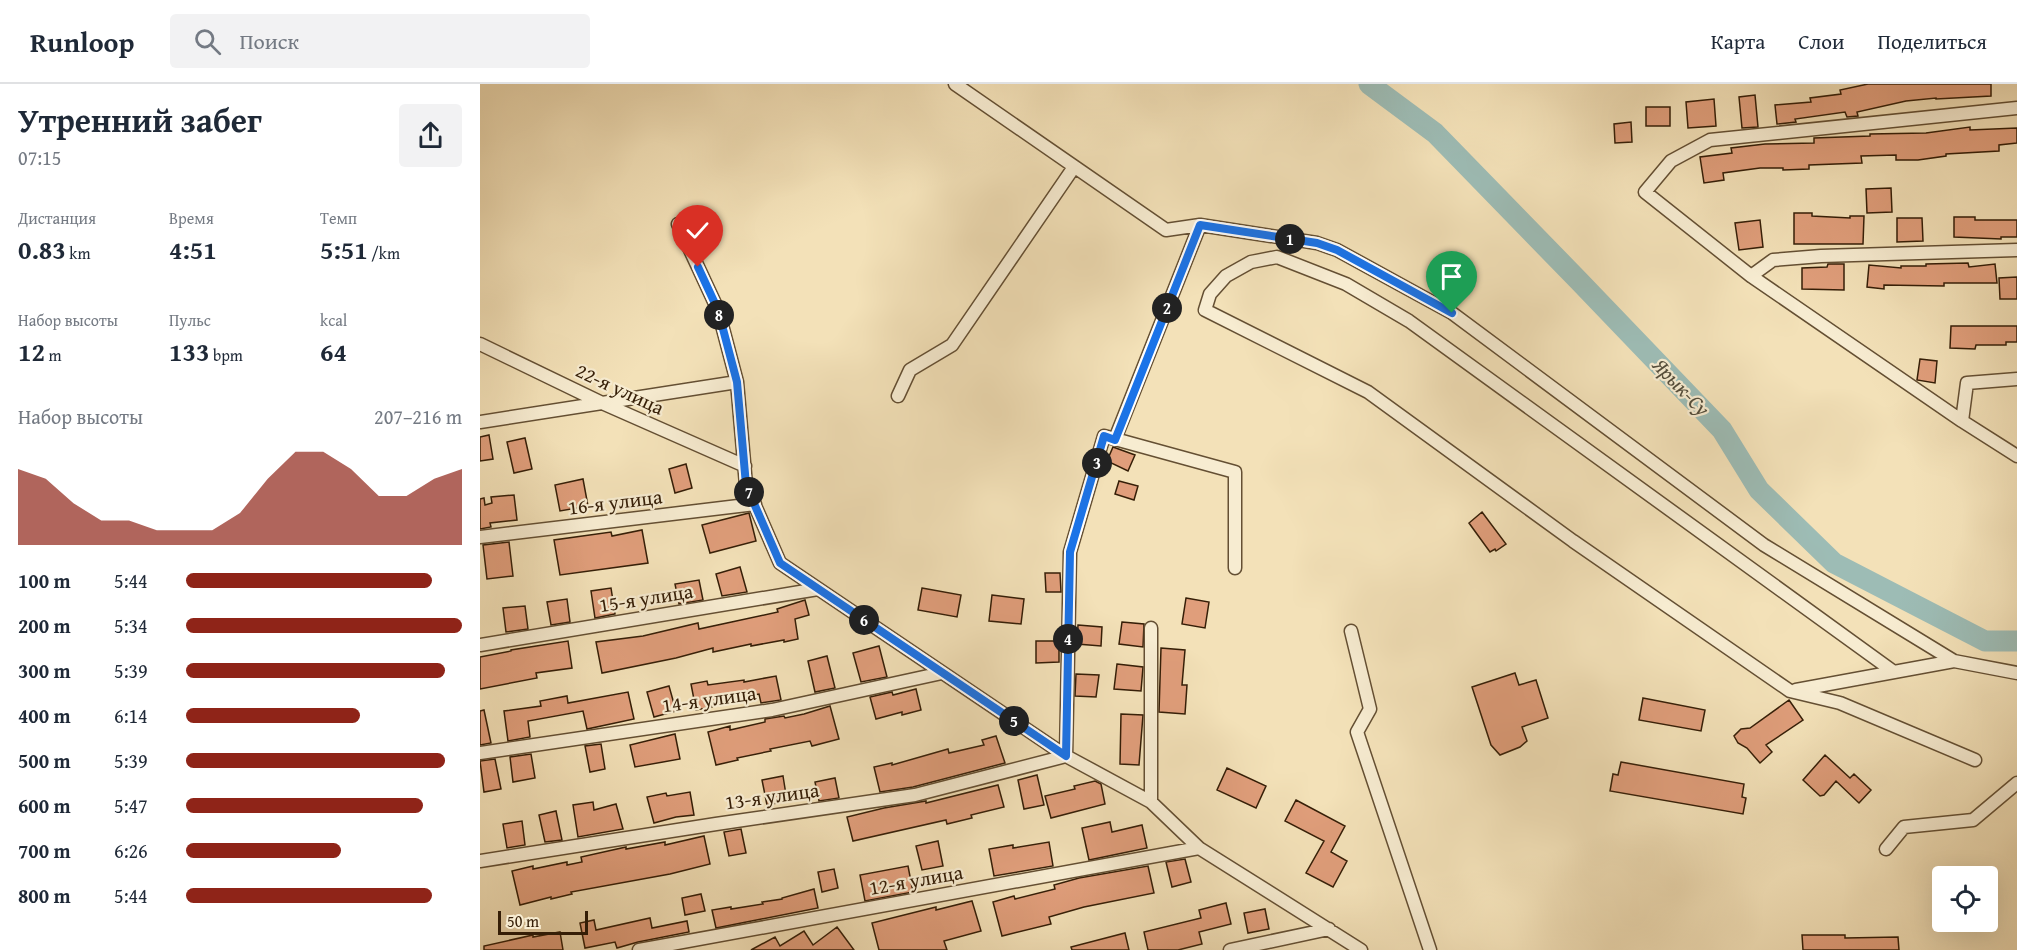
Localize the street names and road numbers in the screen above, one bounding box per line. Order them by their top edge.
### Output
street label: 22-я улица [571,355,670,422]
street label: 16-я улица [566,481,664,522]
street label: 15-я улица [597,576,695,619]
street label: 14-я улица [660,677,758,719]
street label: 13-я улица [723,774,821,816]
street label: 12-я улица [867,857,966,902]

